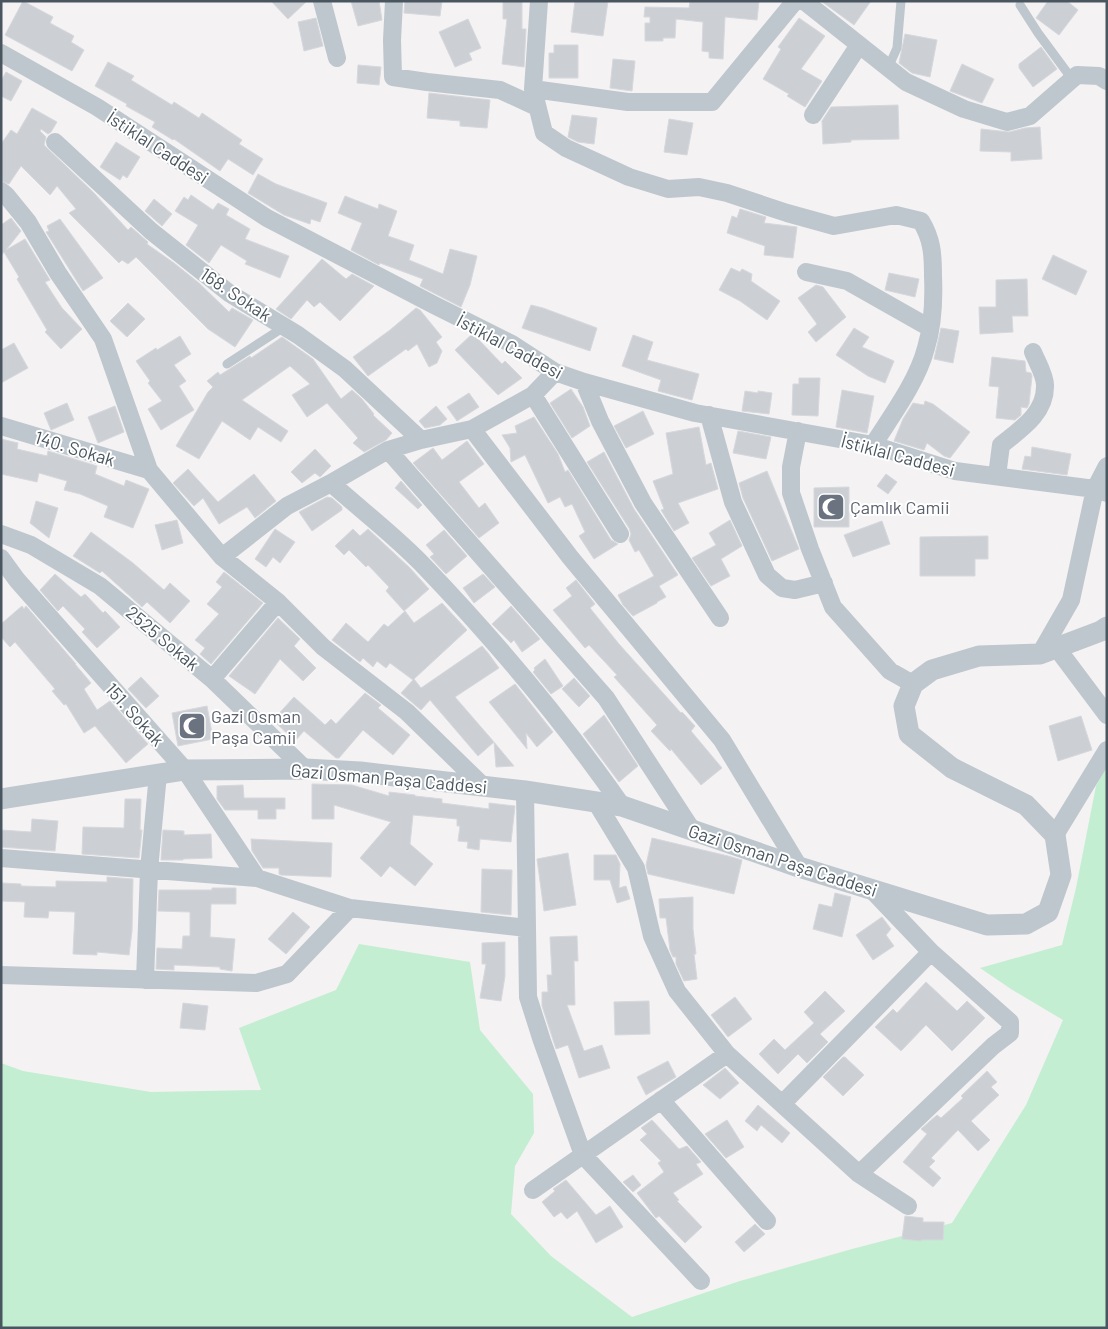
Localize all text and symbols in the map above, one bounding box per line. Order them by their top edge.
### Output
street label: İstiklal Caddesi [103,106,213,188]
street label: 168. Sokak [196,262,276,326]
street label: İstiklal Caddesi [453,309,567,383]
street label: 140. Sokak [32,425,118,471]
street label: İstiklal Caddesi [839,429,957,481]
mosque icon: Çamlık Camii [816,492,846,522]
place label: Çamlık Camii [850,496,950,518]
street label: 2525 Sokak [122,601,204,675]
street label: 151. Sokak [101,678,169,750]
place label: Gazi Osman Paşa Camii [211,705,301,748]
mosque icon: Gazi Osman Paşa Camii [177,711,207,741]
street label: Gazi Osman Paşa Caddesi [290,758,488,798]
street label: Gazi Osman Paşa Caddesi [686,819,880,901]

